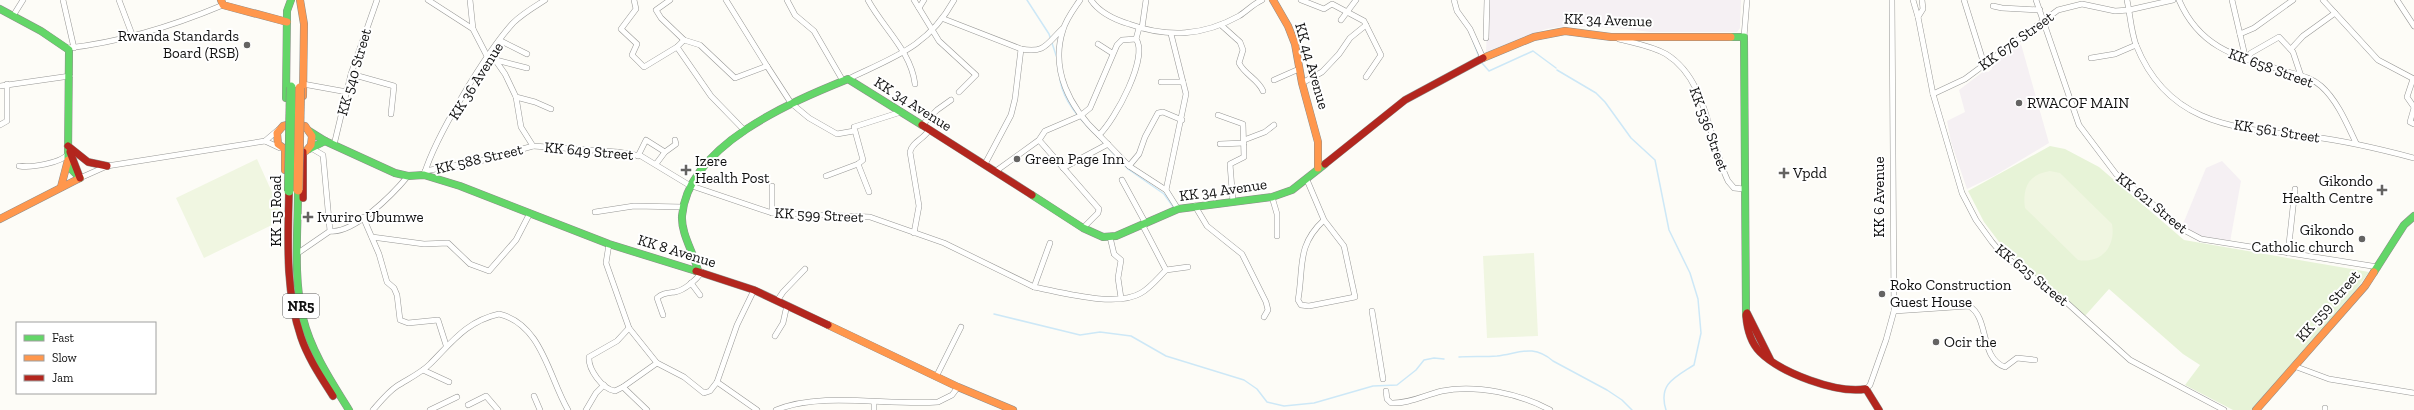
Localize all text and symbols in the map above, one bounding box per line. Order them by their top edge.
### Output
street label: KK 676 Street [1975,7,2057,74]
street label: KK 34 Avenue [1564,9,1652,31]
street label: KK 44 Avenue [1291,21,1333,111]
street label: KK 540 Street [333,26,375,118]
place label: Rwanda Standards Board (RSB) [118,27,239,62]
street label: KK 36 Avenue [445,39,507,123]
marker: Rwanda Standards Board (RSB) [242,40,252,50]
street label: KK 658 Street [2226,44,2316,92]
street label: KK 34 Avenue [871,73,955,135]
street label: KK 536 Street [1685,84,1733,174]
place label: RWACOF MAIN [2027,94,2129,112]
marker: RWACOF MAIN [2014,98,2024,108]
street label: KK 561 Street [2233,115,2322,147]
street label: KK 649 Street [544,138,635,164]
street label: KK 588 Street [434,140,525,178]
place label: Green Page Inn [1025,150,1125,168]
place label: Izere Health Post [695,152,770,187]
marker: Green Page Inn [1012,154,1022,164]
street label: KK 6 Avenue [1870,157,1888,237]
marker: Izere Health Post [680,164,692,176]
place label: Vpdd [1792,164,1828,182]
marker: Vpdd [1778,167,1790,179]
street label: KK 621 Street [2113,169,2192,238]
place label: Gikondo Health Centre [2282,172,2373,207]
street label: KK 15 Road [267,174,285,247]
street label: KK 34 Avenue [1178,175,1268,205]
marker: Gikondo Health Centre [2376,184,2388,196]
street label: KK 599 Street [774,204,864,226]
place label: Ivuriro Ubumwe [317,208,424,226]
marker: Ivuriro Ubumwe [302,211,314,223]
place label: Gikondo Catholic church [2252,221,2355,256]
street label: KK 8 Avenue [636,231,718,271]
marker: Gikondo Catholic church [2357,234,2367,244]
street label: KK 625 Street [1992,240,2072,310]
street label: KK 559 Street [2292,266,2364,345]
place label: Roko Construction Guest House [1890,276,2012,311]
marker: Roko Construction Guest House [1877,289,1887,299]
road number: NR5 [283,294,319,318]
legend [16,322,156,394]
text: Fast [52,331,75,345]
place label: Ocir the [1944,333,1997,351]
marker: Ocir the [1931,337,1941,347]
text: Slow [52,351,78,365]
text: Jam [52,371,74,385]

